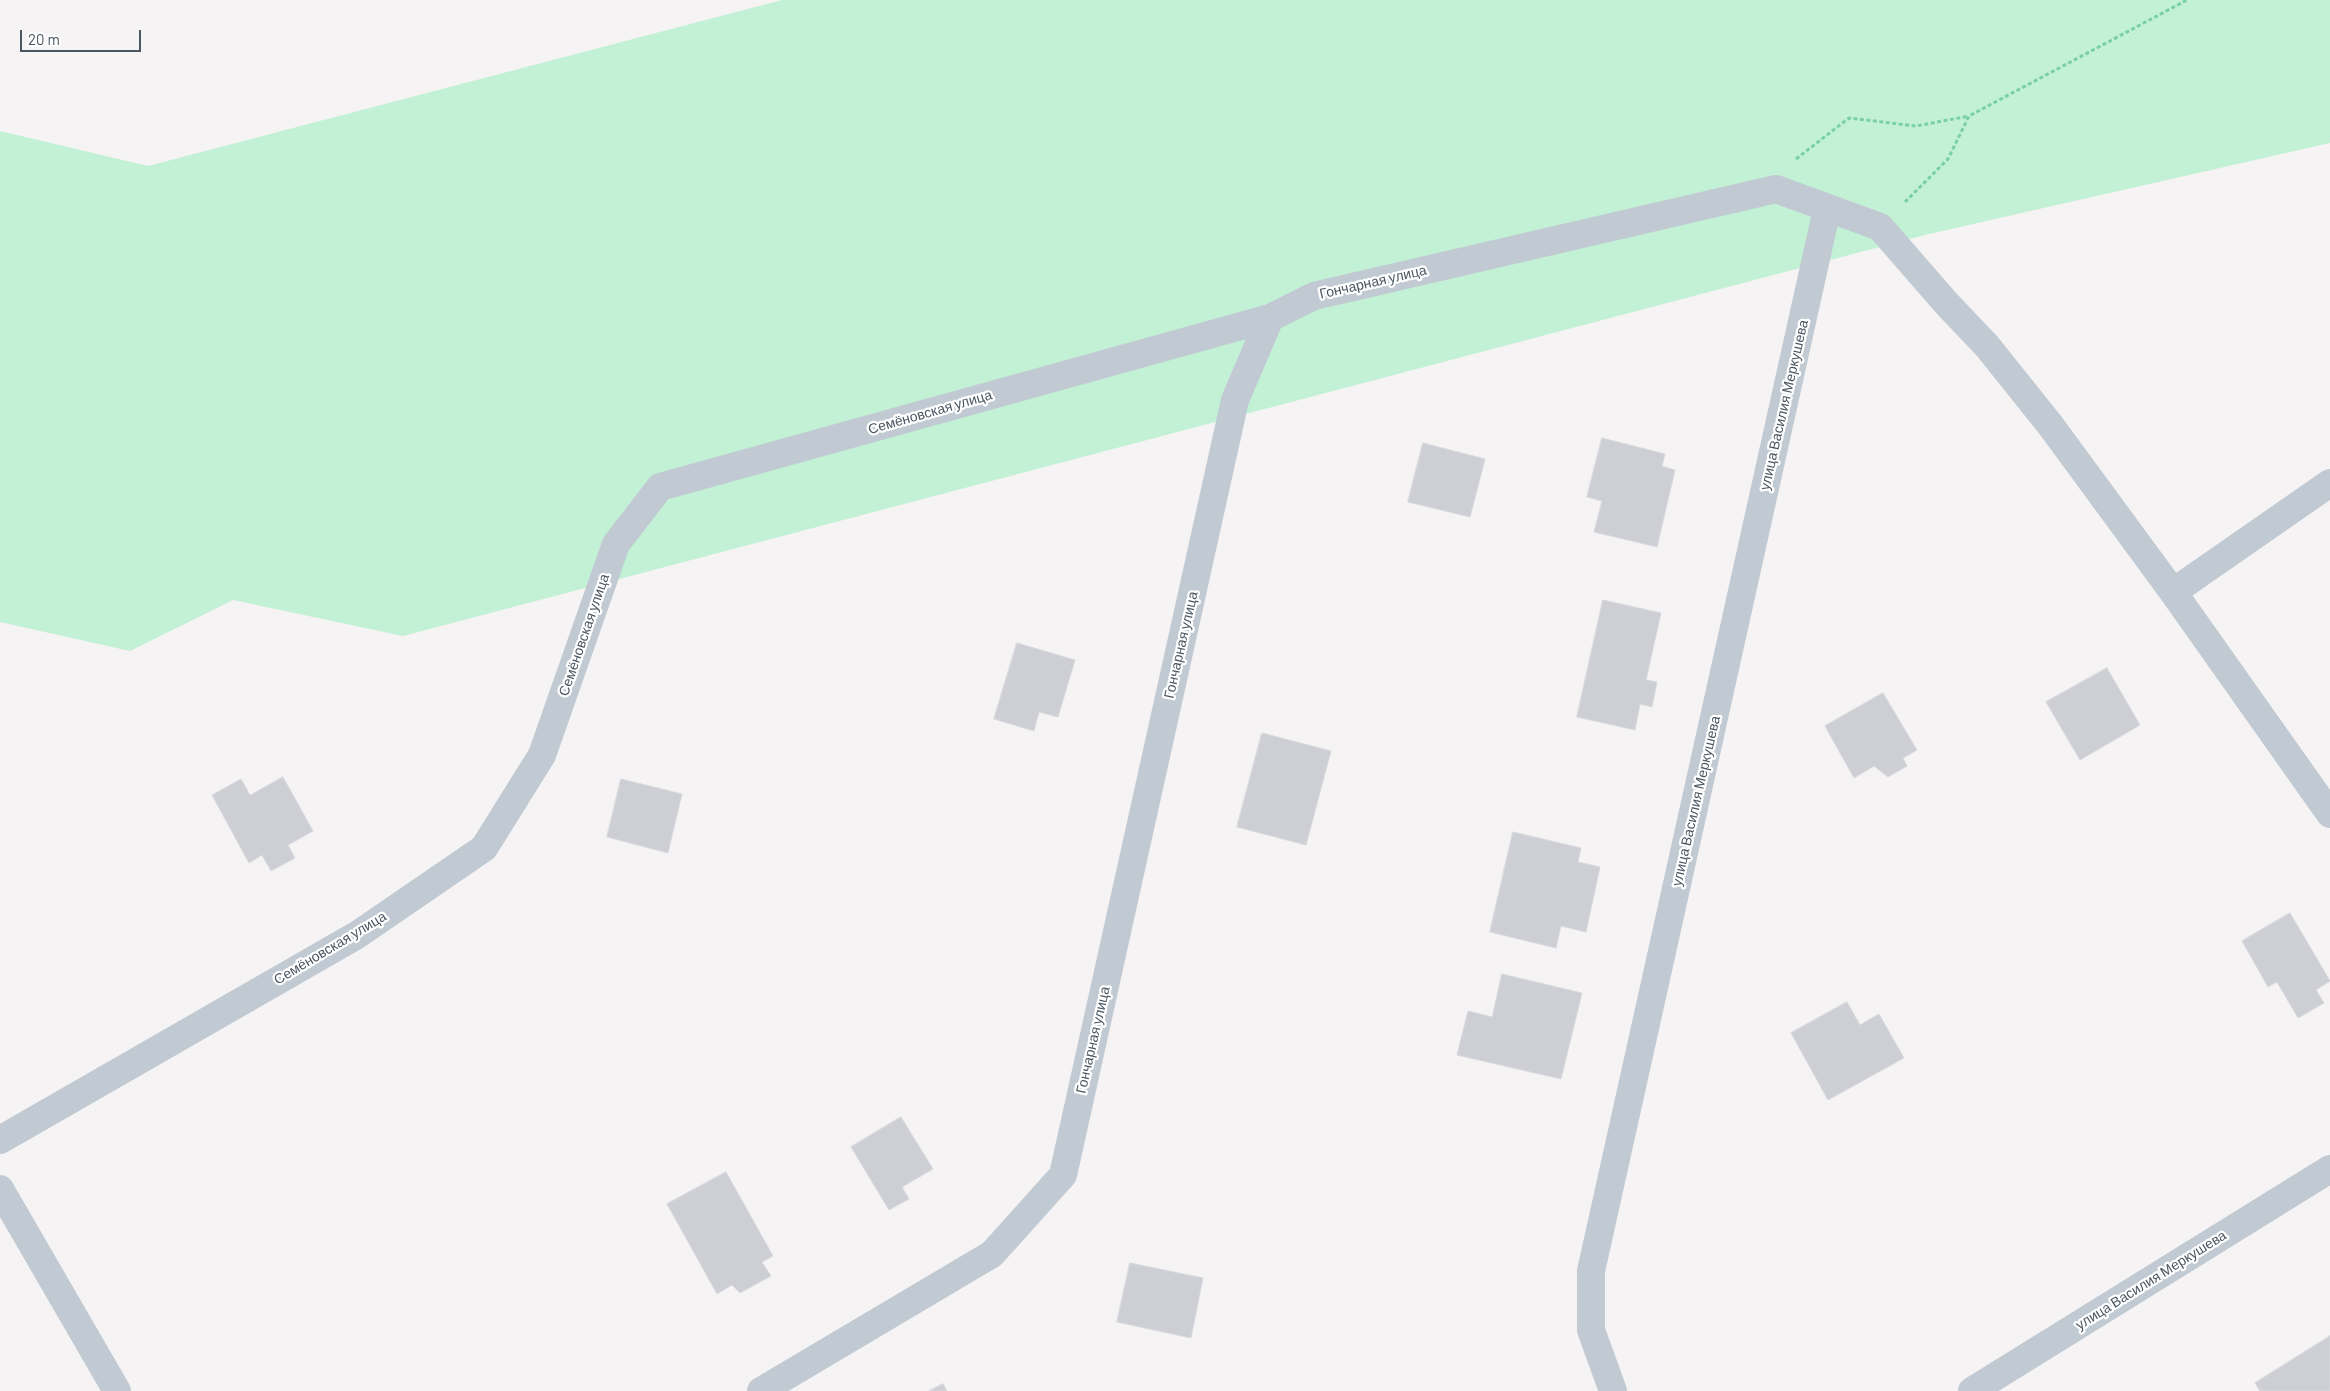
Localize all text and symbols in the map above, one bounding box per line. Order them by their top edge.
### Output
scale bar [22,20,144,52]
text: 20 m [28,30,60,48]
street label: Гончарная улица [1318,262,1428,302]
street label: улица Василия Меркушева [1756,318,1812,492]
street label: Семёновская улица [866,386,994,438]
street label: Семёновская улица [555,572,613,698]
street label: Гончарная улица [1161,590,1201,700]
street label: улица Василия Меркушева [1668,714,1724,888]
street label: Семёновская улица [271,908,389,988]
street label: Гончарная улица [1073,985,1113,1095]
street label: улица Василия Меркушева [2073,1227,2229,1333]

